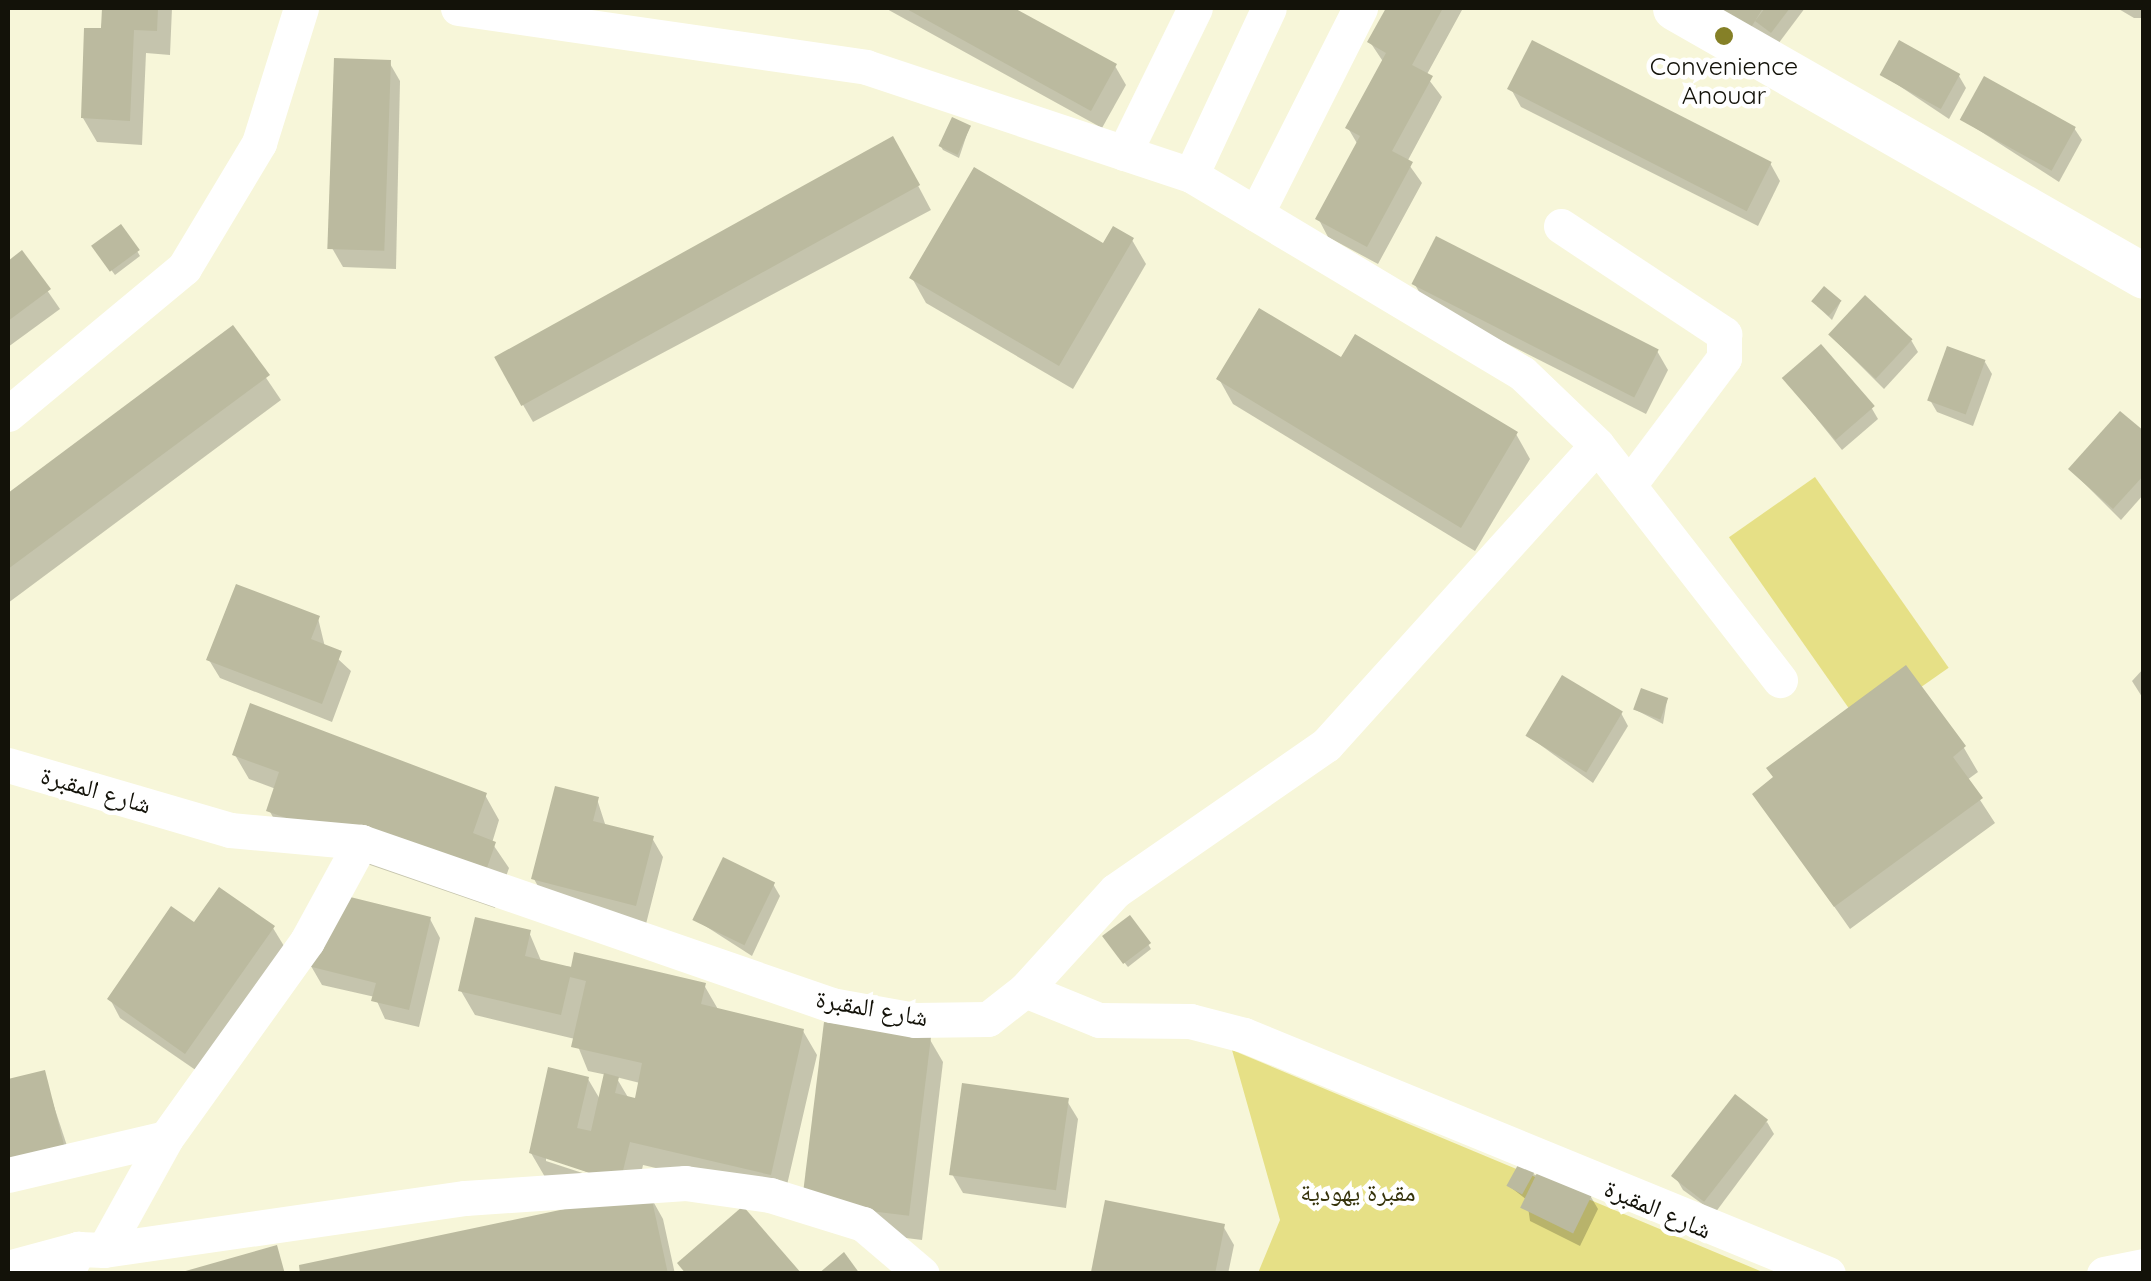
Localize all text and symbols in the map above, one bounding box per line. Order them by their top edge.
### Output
marker: Convenience Anouar [1713,25,1735,47]
place label: Convenience Anouar [1650,52,1798,111]
street label: شارع المقبرة [37,760,155,820]
street label: شارع المقبرة [814,983,930,1033]
street label: شارع المقبرة [1600,1173,1716,1245]
park label: مقبرة يهودية [1300,1177,1416,1207]

